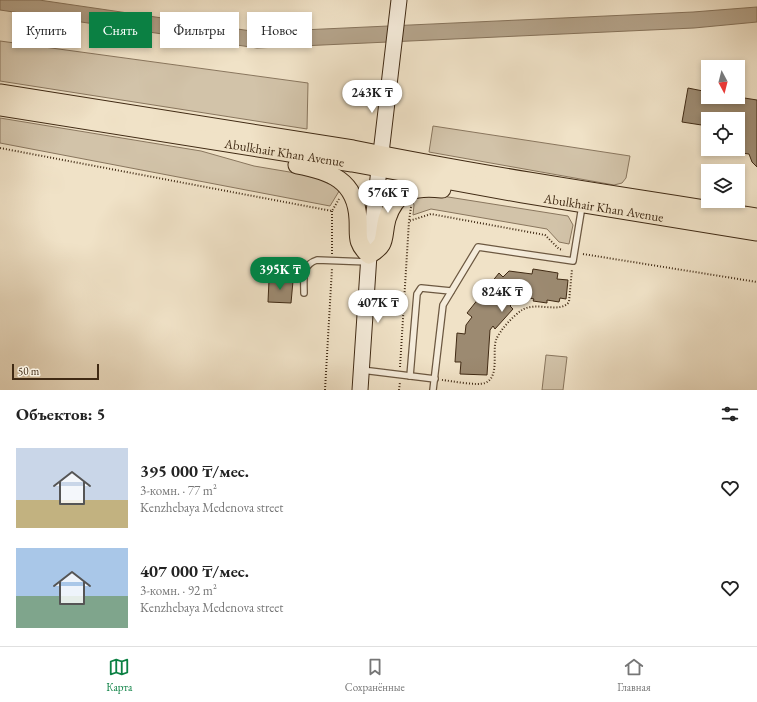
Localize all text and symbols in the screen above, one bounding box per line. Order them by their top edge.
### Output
chip: Купить [12,12,81,48]
chip: Снять [89,12,152,48]
chip: Фильтры [160,12,239,48]
chip: Новое [247,12,312,48]
north arrow [701,60,745,104]
map controls [701,60,745,208]
pin: 243K ₸ [339,80,405,114]
text: 243K ₸ [351,84,393,101]
button: locate [701,112,745,156]
street label: Abulkhair Khan Avenue [222,135,346,171]
button: layers [701,164,745,208]
pin: 576K ₸ [355,180,421,214]
text: 576K ₸ [367,184,409,201]
street label: Abulkhair Khan Avenue [541,189,665,226]
pin: 395K ₸ [247,257,313,291]
text: 395K ₸ [259,261,301,278]
pin: 824K ₸ [469,279,535,313]
text: 824K ₸ [481,283,523,300]
pin: 407K ₸ [345,290,411,324]
text: 407K ₸ [357,294,399,311]
scale bar [12,362,99,381]
text: 50 m [18,364,39,378]
text: Объектов: 5 [16,403,106,425]
icon: filters [719,403,741,425]
text: 395 000 ₸/мес. [140,460,249,482]
icon: home [48,464,96,512]
icon: heart [719,477,741,499]
text: 3-комн. · 77 m² [140,482,217,499]
text: Kenzhebaya Medenova street [140,499,283,516]
text: 407 000 ₸/мес. [140,560,249,582]
icon: home [48,564,96,612]
icon: heart [719,577,741,599]
text: 3-комн. · 92 m² [140,582,217,599]
text: Kenzhebaya Medenova street [140,599,283,616]
tab: Карта [106,656,132,694]
tab: Сохранённые [345,656,405,694]
tab: Главная [617,656,651,694]

